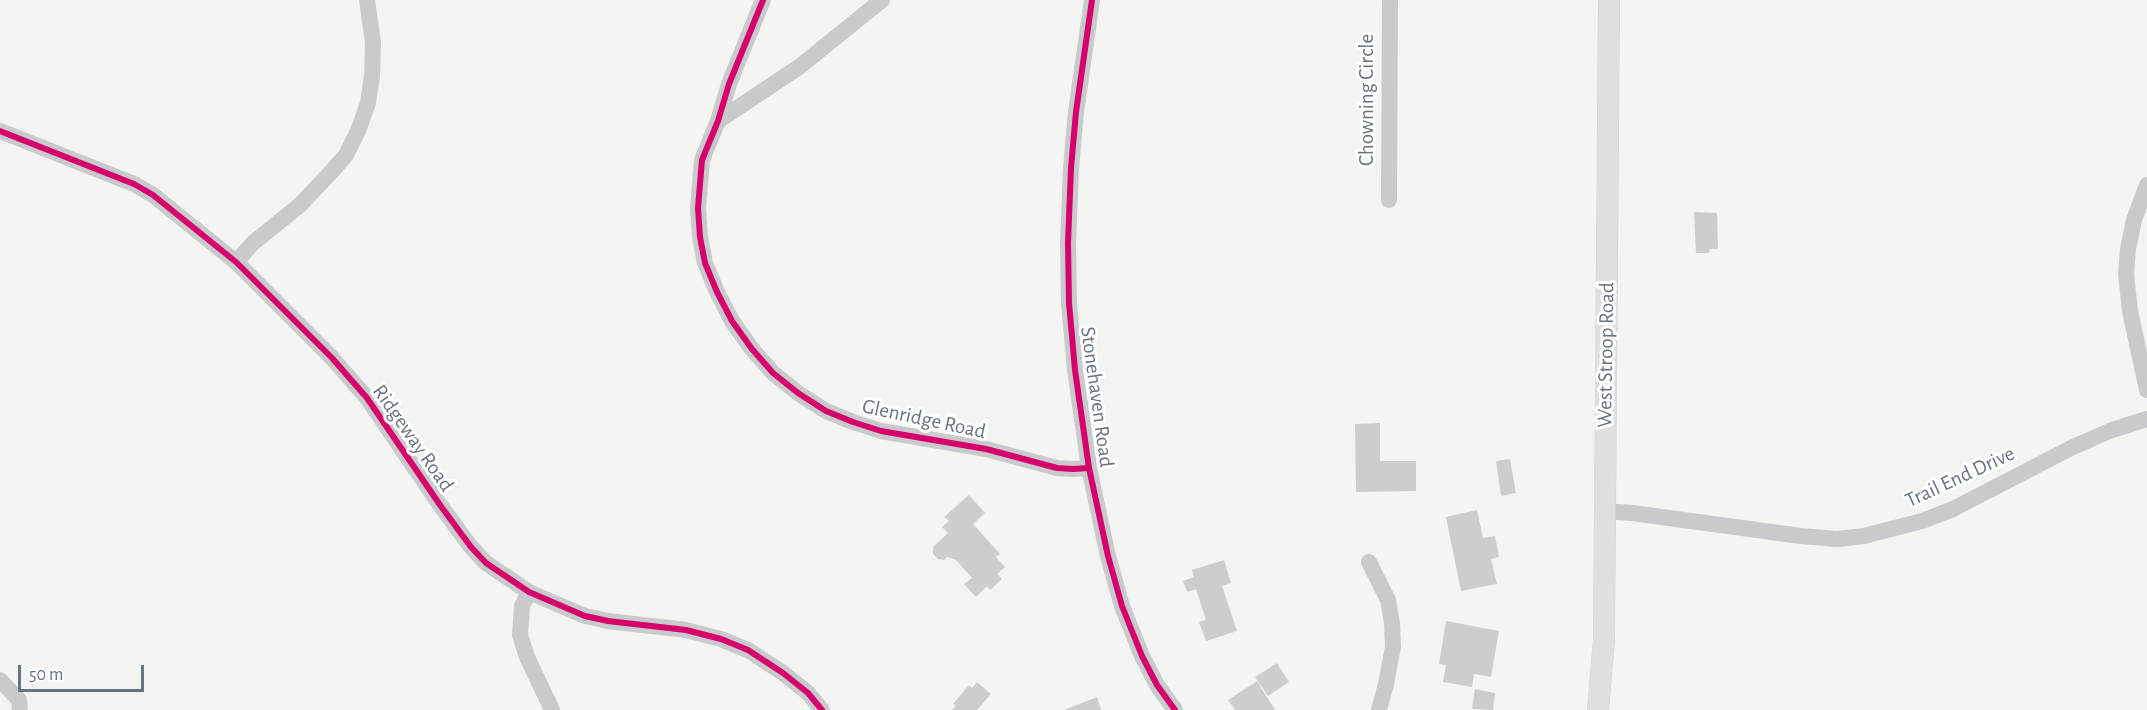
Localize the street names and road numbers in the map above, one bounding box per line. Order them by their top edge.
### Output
street label: Chowning Circle [1354,34,1380,166]
street label: West Stroop Road [1592,282,1620,428]
street label: Stonehaven Road [1075,325,1119,469]
street label: Ridgeway Road [367,380,459,496]
street label: Glenridge Road [860,394,988,444]
street label: Trail End Drive [1901,441,2019,513]

